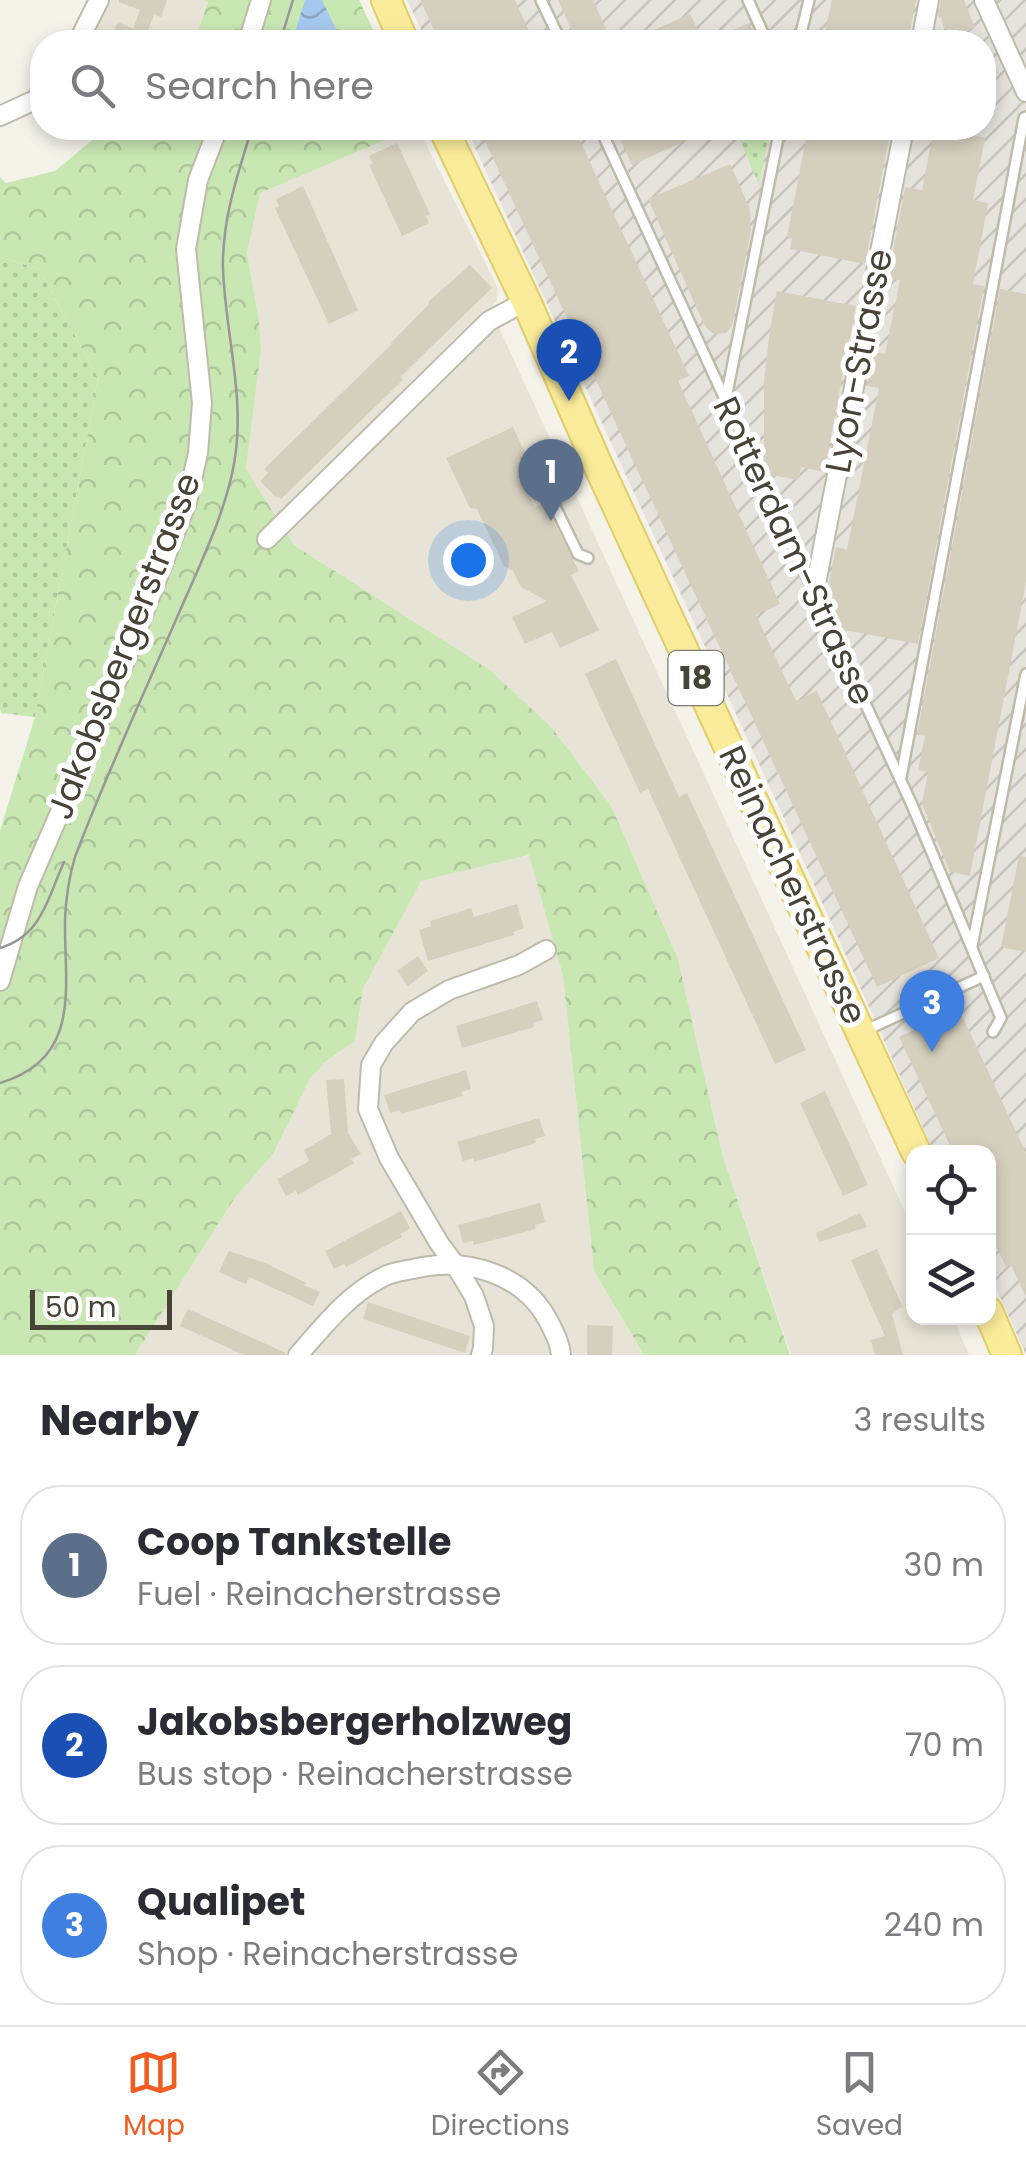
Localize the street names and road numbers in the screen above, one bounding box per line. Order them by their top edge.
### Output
street label: Lyon-Strasse [813,245,904,477]
street label: Rotterdam-Strasse [701,389,887,713]
street label: Jakobsbergerstrasse [35,466,212,826]
road number: 18 [668,651,724,705]
street label: Reinacherstrasse [707,738,879,1032]

